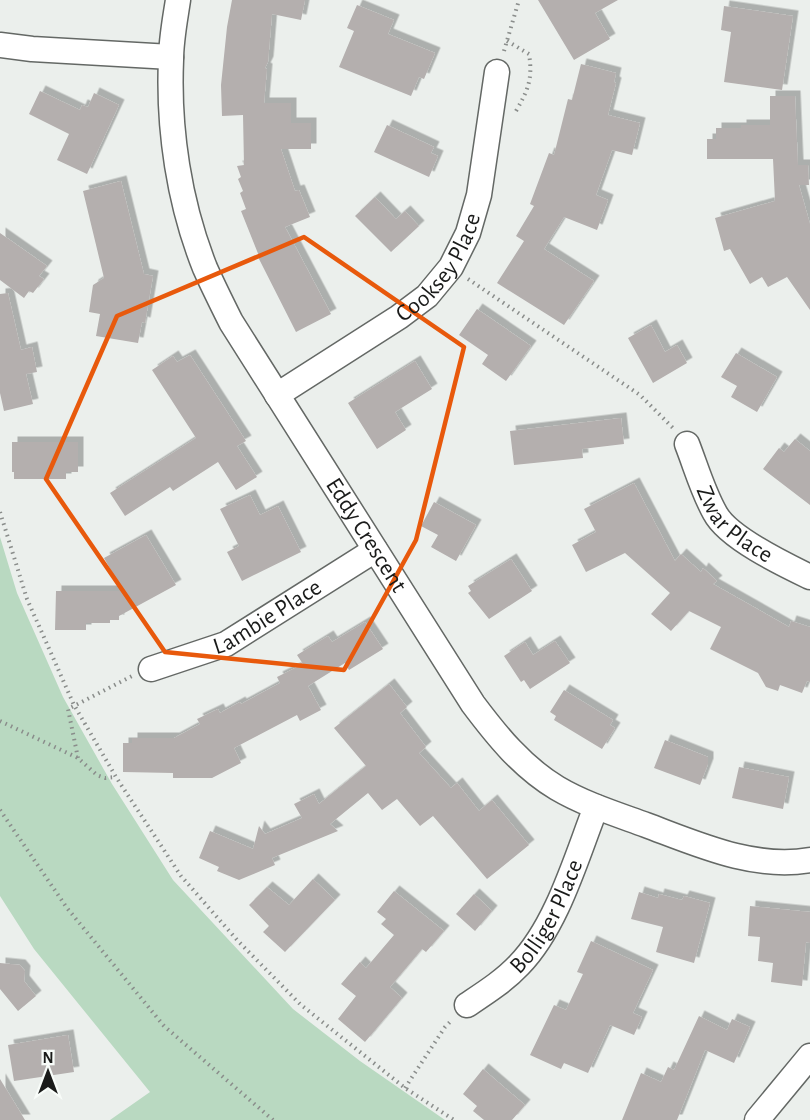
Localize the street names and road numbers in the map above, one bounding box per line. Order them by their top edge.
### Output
street label: Cooksey Place [392,211,485,327]
street label: Eddy Crescent [321,474,411,597]
street label: Zwar Place [692,482,776,568]
street label: Lambie Place [210,575,326,659]
street label: Bolliger Place [505,857,587,978]

